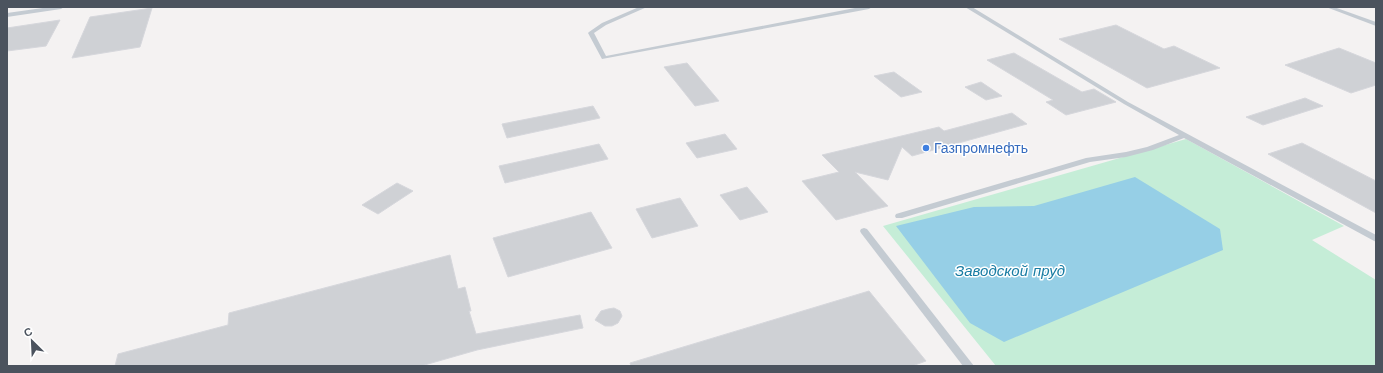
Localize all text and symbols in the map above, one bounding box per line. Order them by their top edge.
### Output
place label: Газпромнефть [934,140,1028,156]
marker: Газпромнефть [921,143,931,153]
water label: Заводской пруд [955,262,1065,280]
north arrow [12,321,52,361]
text: С [22,325,34,340]

